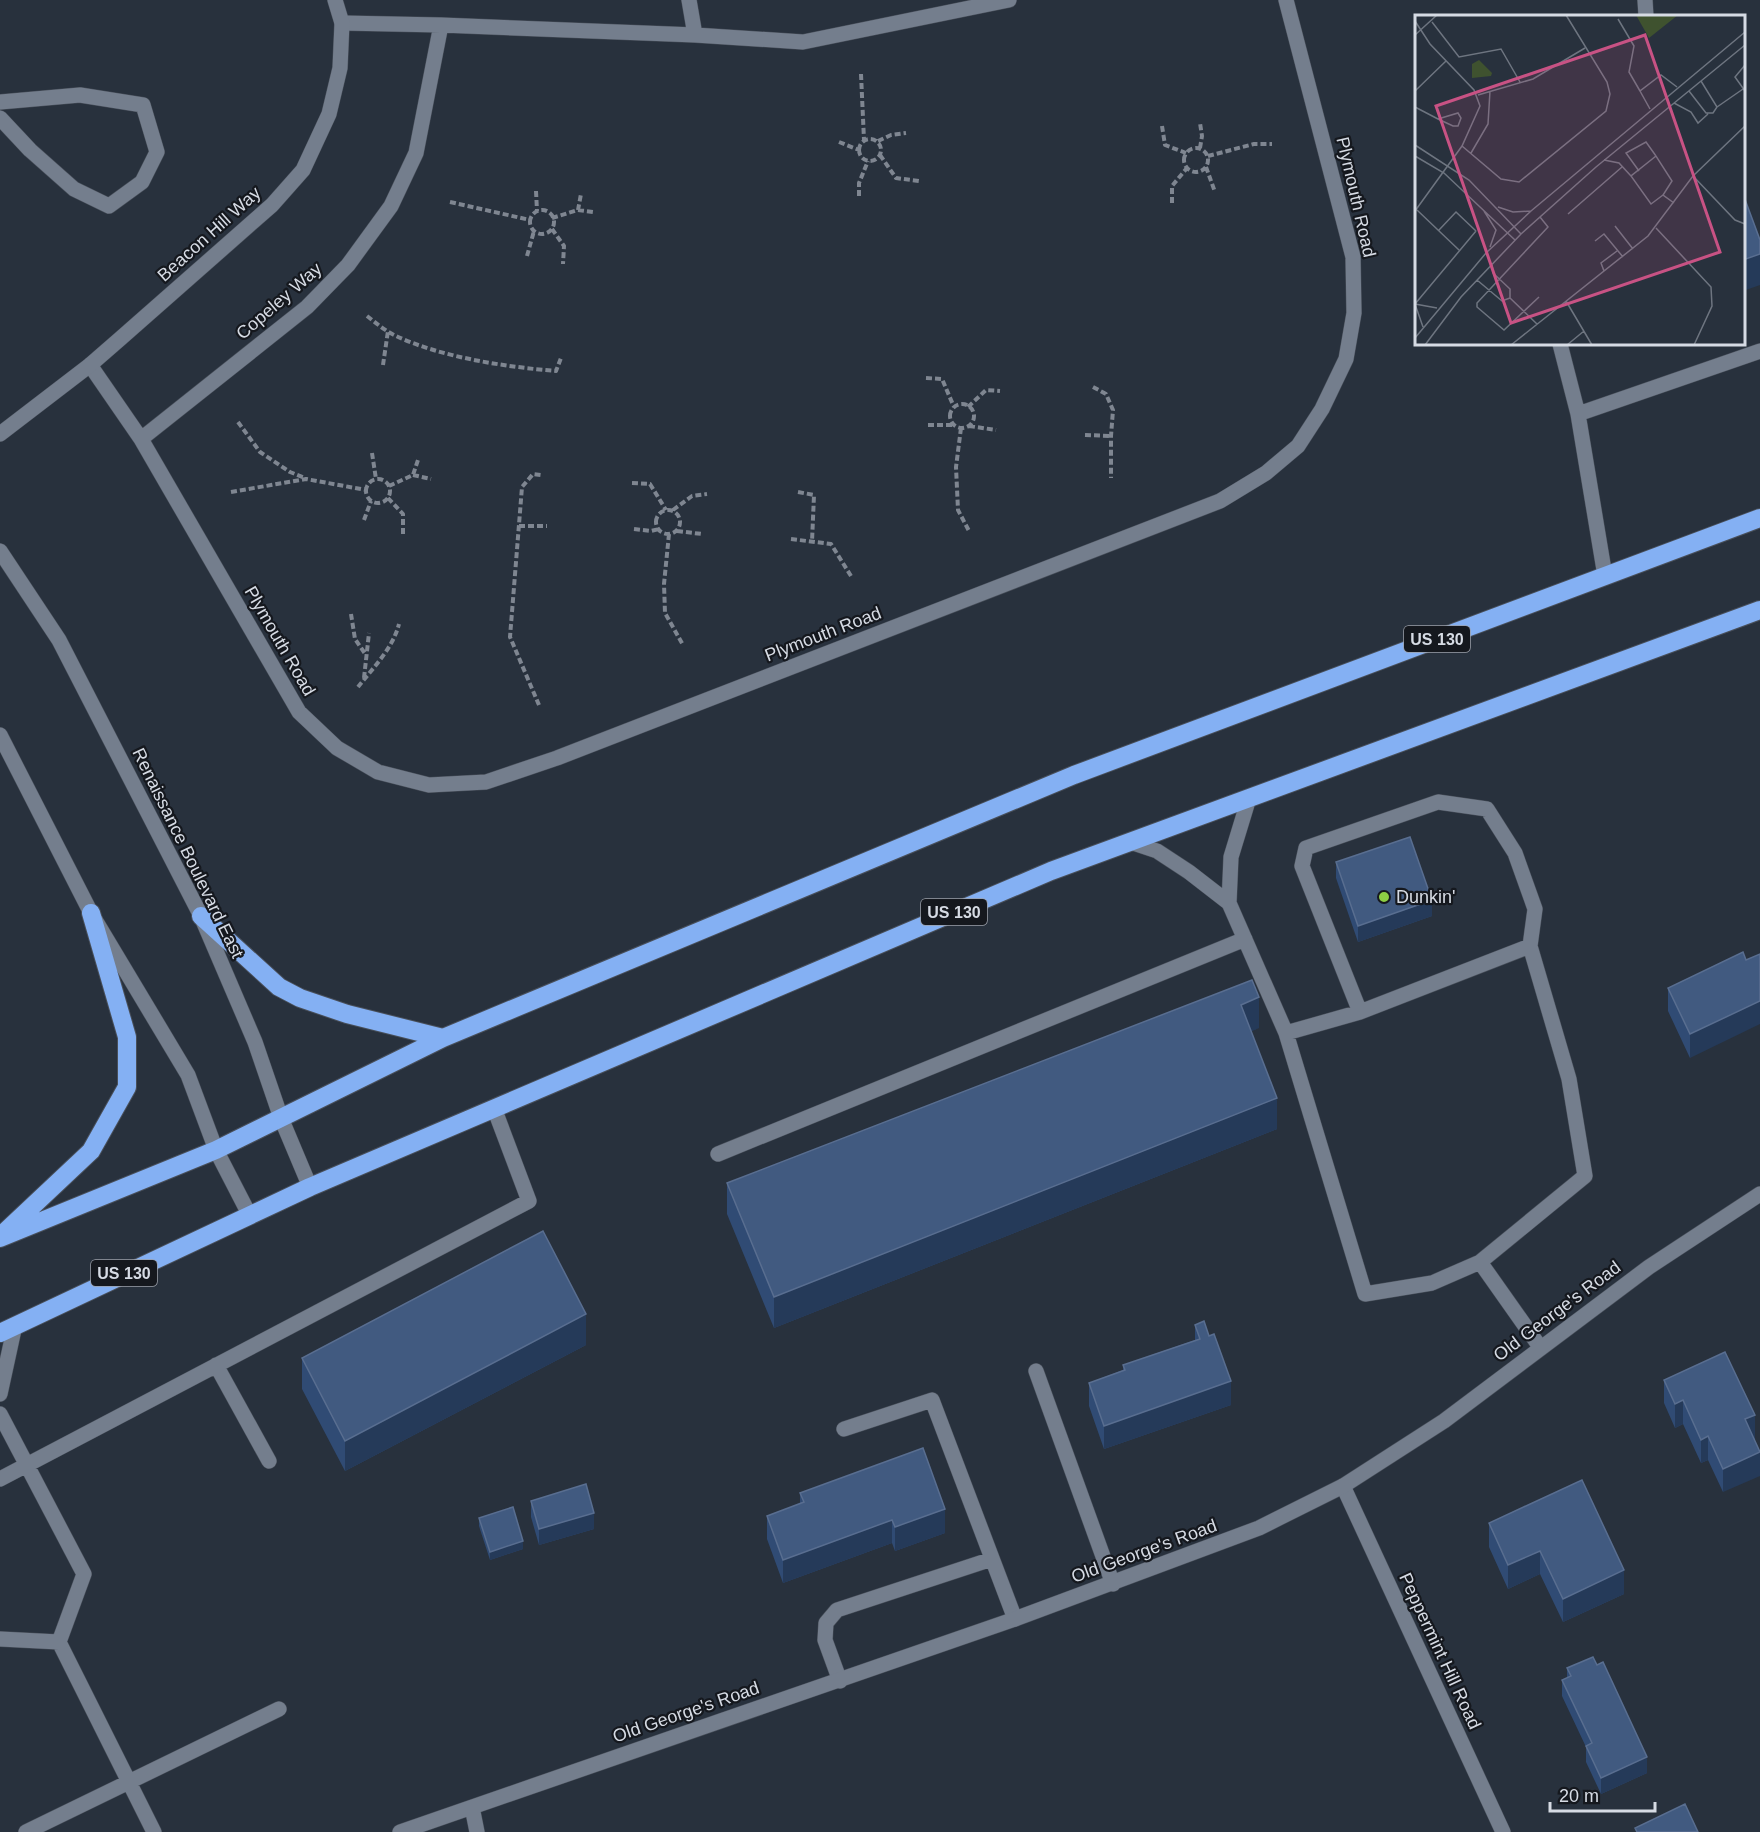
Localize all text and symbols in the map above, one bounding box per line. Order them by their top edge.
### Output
inset map [1415,15,1745,345]
street label: Plymouth Road [1332,135,1380,259]
street label: Beacon Hill Way [153,183,265,285]
street label: Copeley Way [232,259,326,343]
street label: Plymouth Road [241,583,319,699]
street label: Plymouth Road [762,603,884,665]
road number: US 130 [1404,626,1470,652]
street label: Renaissance Boulevard East [128,745,248,961]
place label: Dunkin' [1396,887,1455,907]
marker: Dunkin' [1377,890,1391,904]
road number: US 130 [921,899,987,925]
street label: Old George's Road [1490,1257,1624,1365]
road number: US 130 [91,1260,157,1286]
street label: Old George's Road [1068,1515,1220,1587]
street label: Peppermint Hill Road [1395,1570,1485,1732]
street label: Old George's Road [610,1678,762,1746]
scale bar [1550,1775,1655,1813]
text: 20 m [1559,1786,1599,1806]

